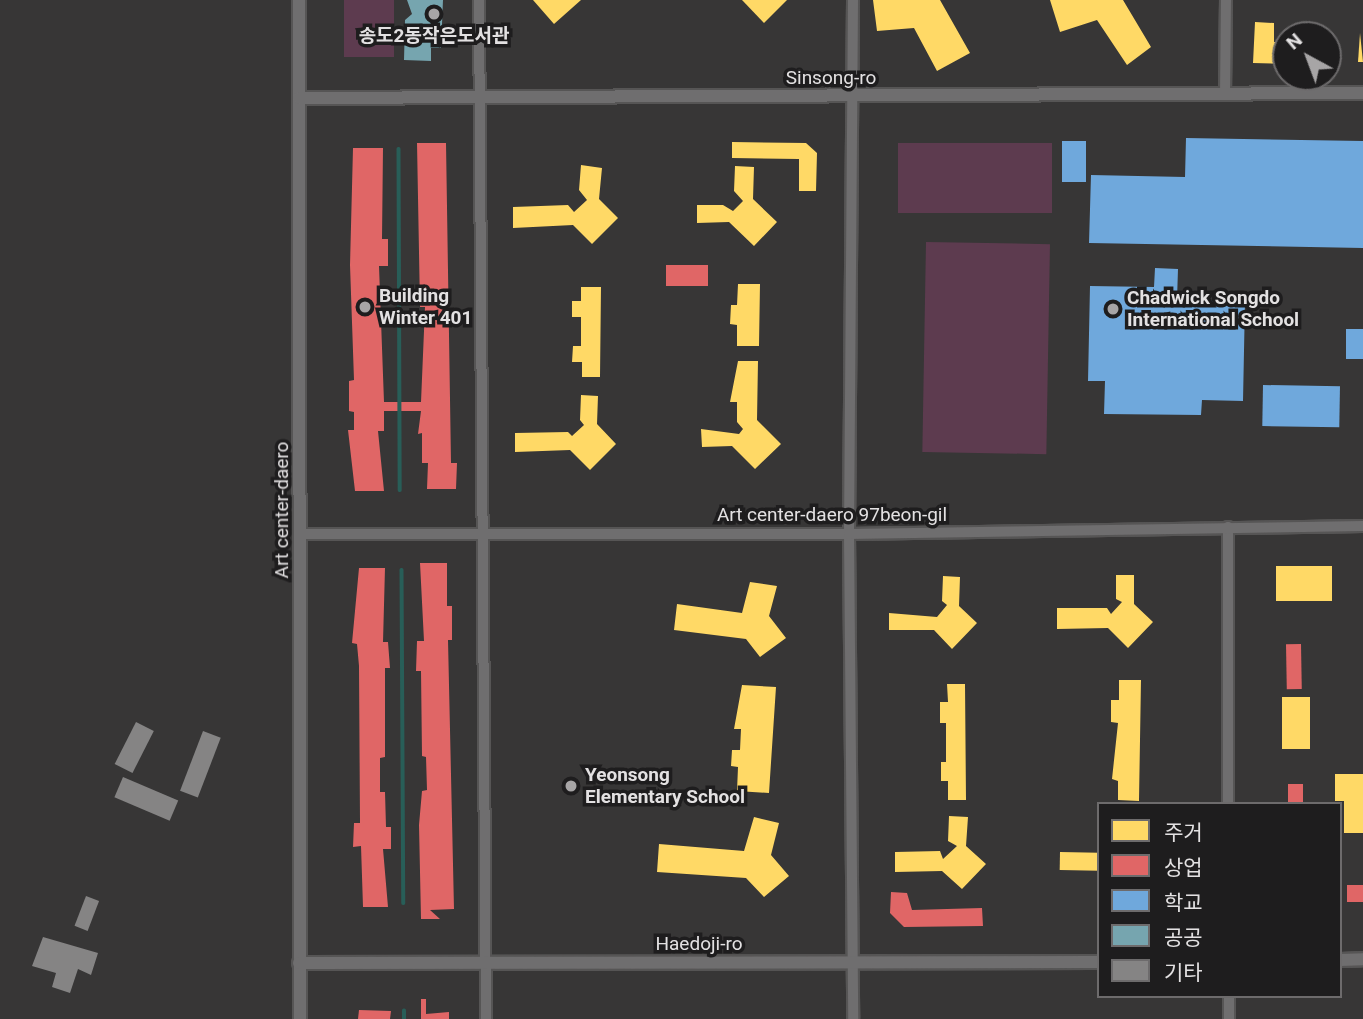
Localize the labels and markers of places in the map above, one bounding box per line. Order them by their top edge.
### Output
marker: 송도2동작은도서관 [426,6,442,22]
place label: 송도2동작은도서관 [359,25,509,47]
place label: Building Winter 401 [379,285,472,329]
place label: Chadwick Songdo International School [1127,287,1299,331]
marker: Building Winter 401 [357,299,373,315]
marker: Chadwick Songdo International School [1105,301,1121,317]
place label: Yeonsong Elementary School [585,764,745,808]
marker: Yeonsong Elementary School [563,778,579,794]

